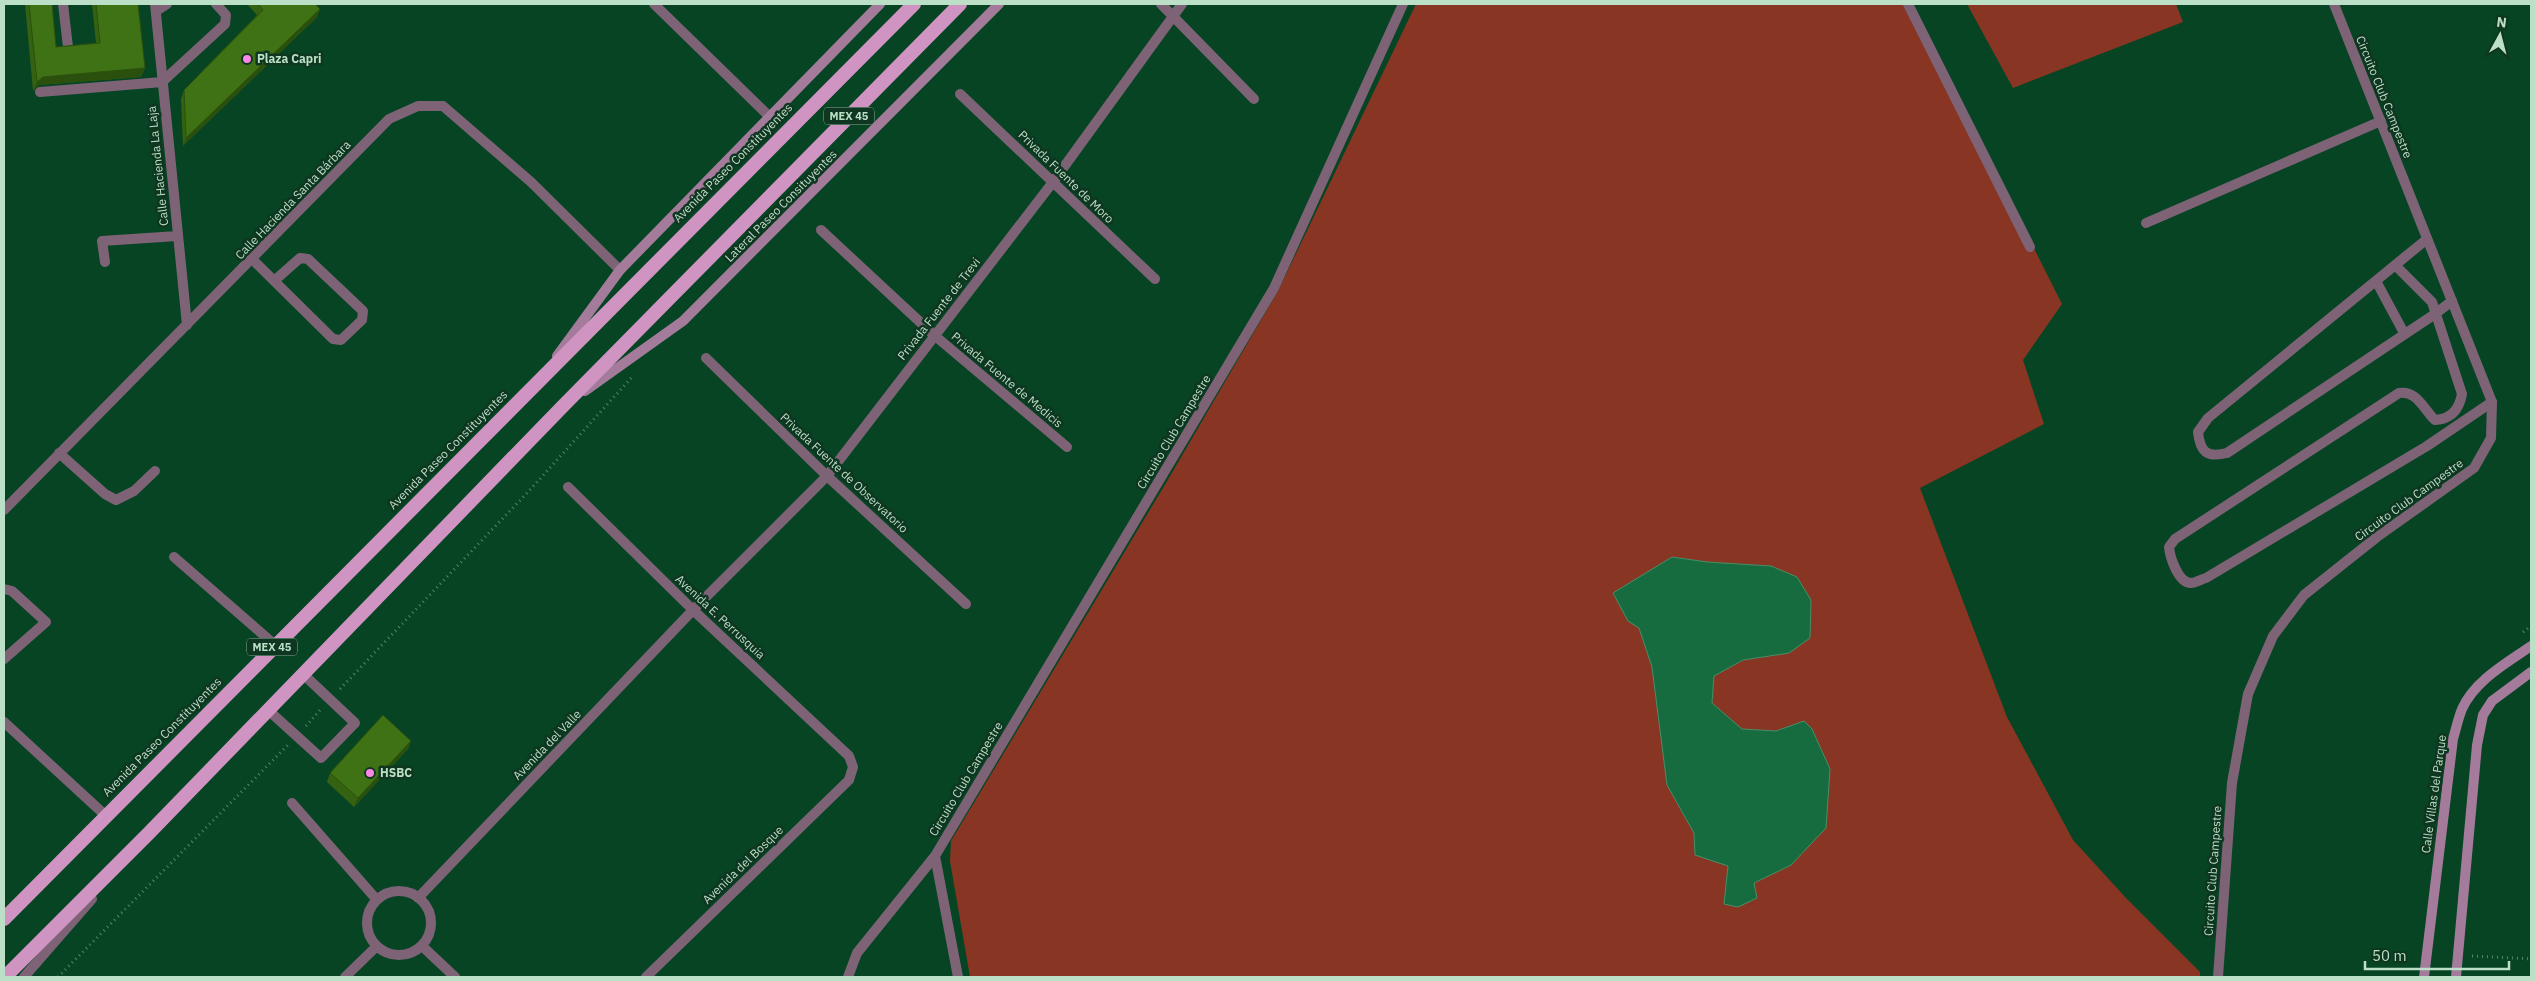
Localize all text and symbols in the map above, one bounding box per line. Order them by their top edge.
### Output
north arrow [2475,10,2525,60]
text: N [2495,13,2508,32]
street label: Circuito Club Campestre [2353,34,2416,160]
place label: Plaza Capri [257,51,321,66]
marker: Plaza Capri [241,53,253,65]
street label: Avenida Paseo Constituyentes [670,100,795,225]
street label: Calle Hacienda La Laja [144,105,171,227]
road number: MEX 45 [824,108,874,124]
street label: Privada Fuente de Moro [1015,127,1117,226]
street label: Calle Hacienda Santa Bárbara [232,137,354,262]
street label: Lateral Paseo Consituyentes [721,146,840,265]
street label: Privada Fuente de Trevi [894,255,983,363]
street label: Privada Fuente de Medicis [949,329,1066,431]
street label: Circuito Club Campestre [1134,372,1214,492]
street label: Avenida Paseo Constituyentes [385,387,510,512]
street label: Privada Fuente de Observatorio [777,409,912,536]
street label: Circuito Club Campestre [2352,455,2466,544]
street label: Avenida E. Perrusquia [672,571,769,662]
road number: MEX 45 [247,638,297,656]
street label: Avenida Paseo Constituyentes [99,674,224,799]
street label: Avenida del Valle [509,706,584,783]
street label: Circuito Club Campestre [926,719,1006,839]
street label: Calle Villas del Parque [2418,733,2449,854]
place label: HSBC [380,765,412,780]
marker: HSBC [364,767,376,779]
street label: Circuito Club Campestre [2200,805,2225,937]
street label: Avenida del Bosque [699,822,786,907]
scale bar [2365,938,2509,970]
text: 50 m [2372,946,2407,965]

